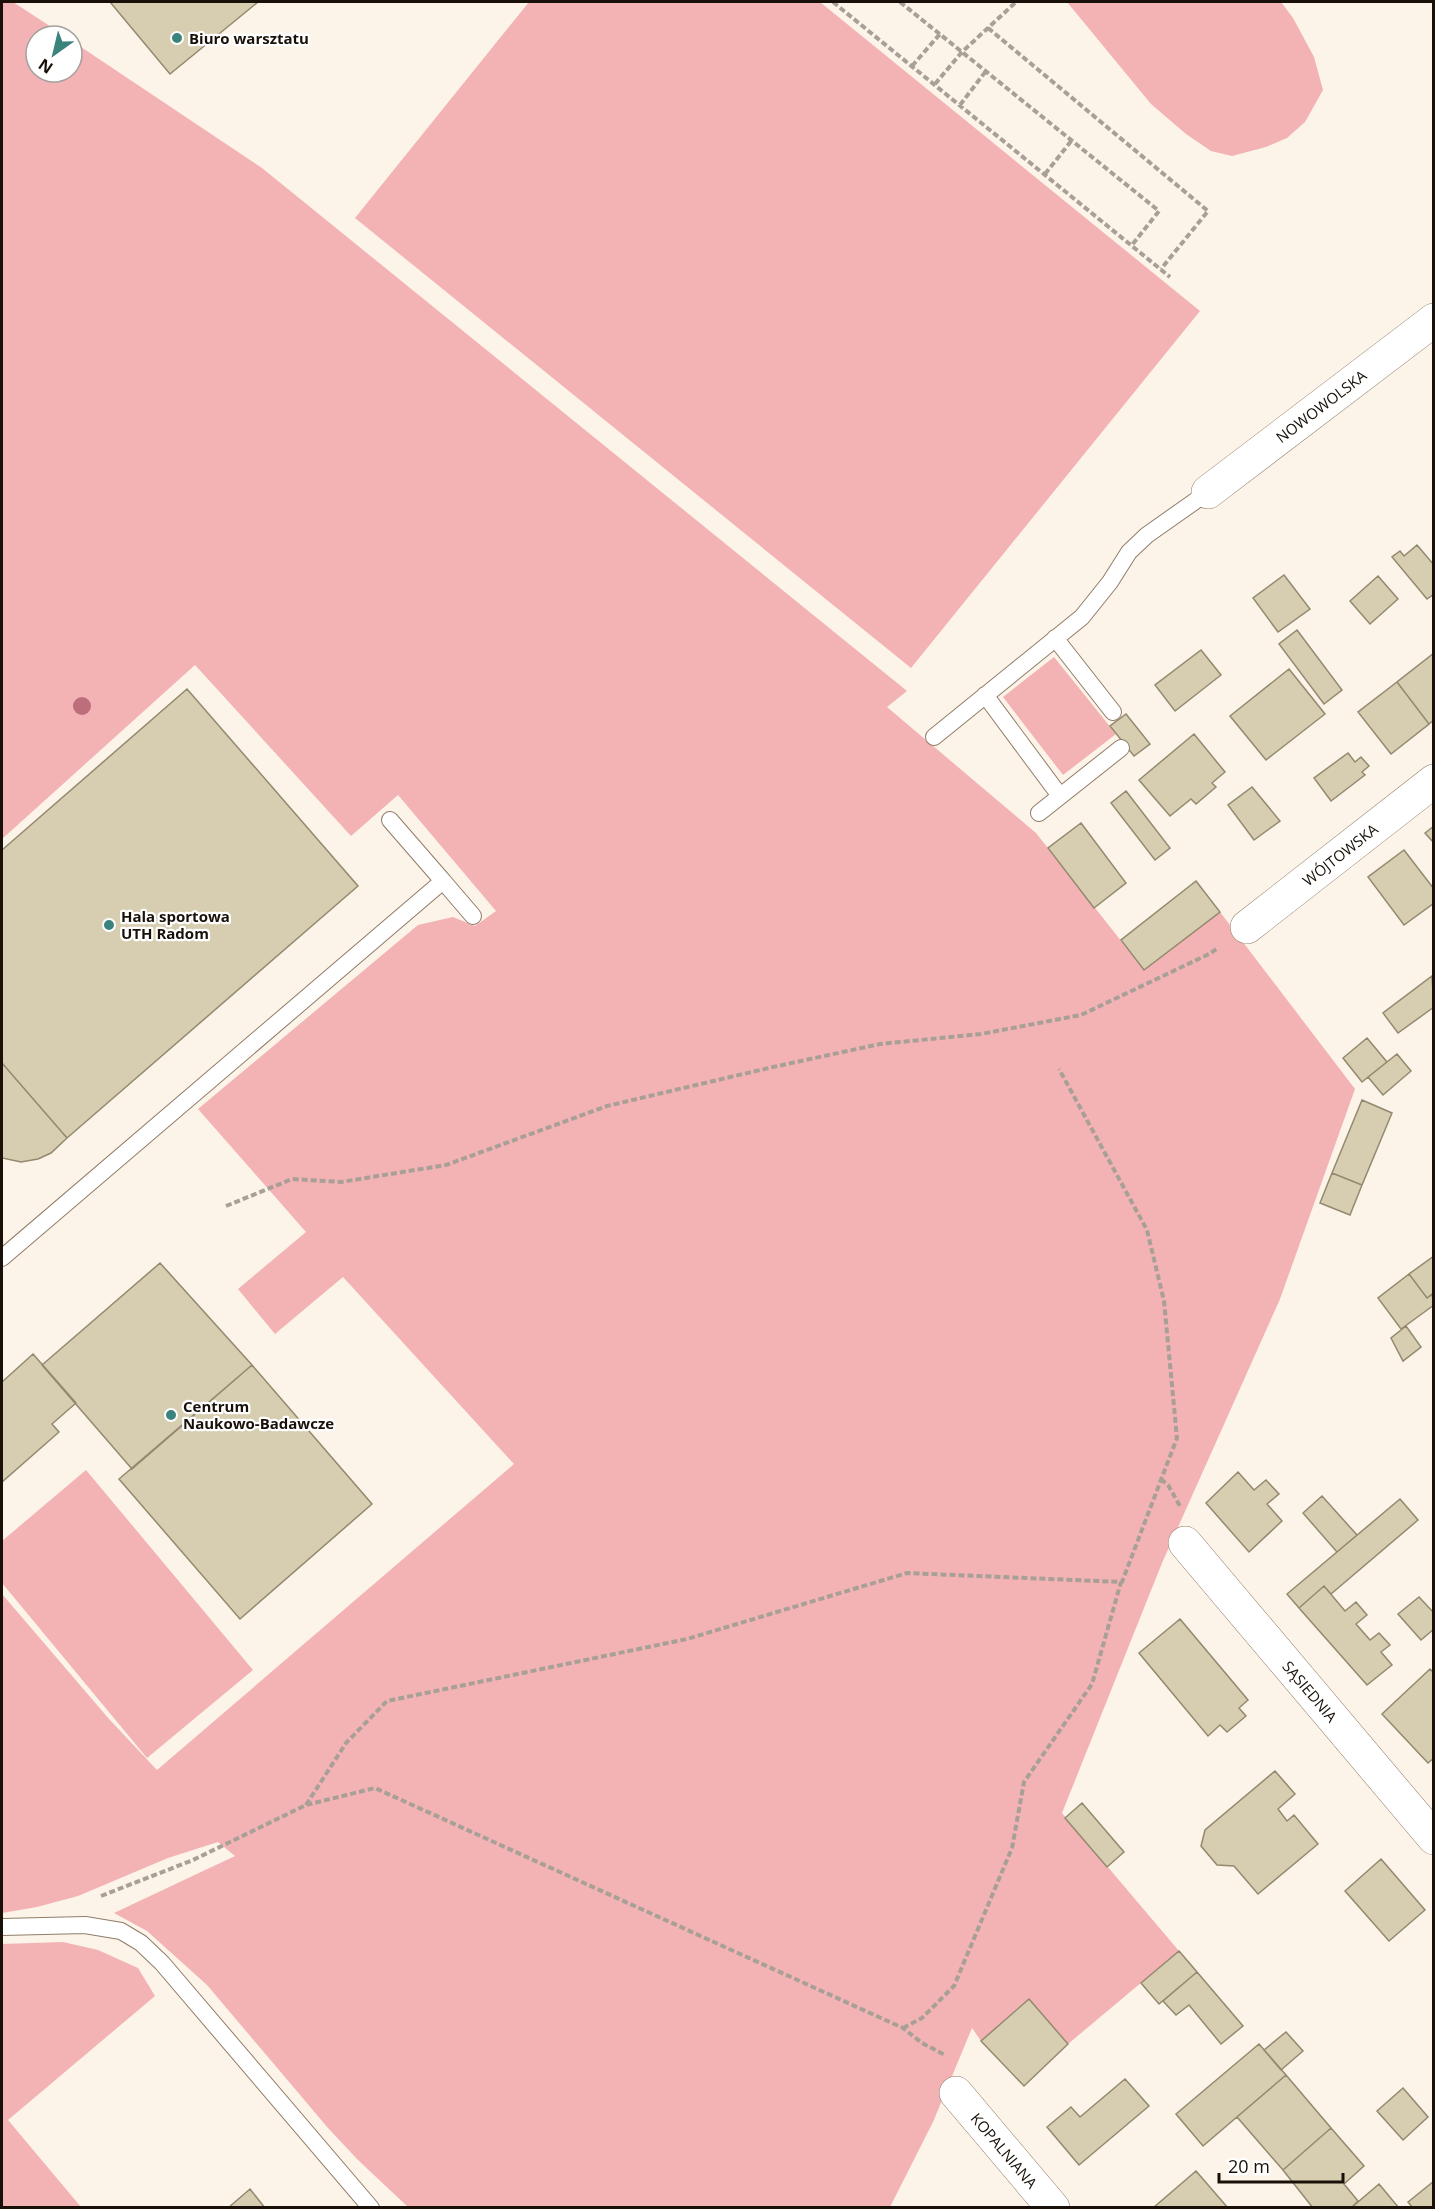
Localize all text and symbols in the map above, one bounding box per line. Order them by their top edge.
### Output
north arrow [24,24,84,84]
place label: Biuro warsztatu [189,28,309,48]
marker: Biuro warsztatu [170,31,184,45]
text: N [34,54,57,79]
street label: NOWOWOLSKA [1272,365,1371,447]
street label: WÓJTOWSKA [1298,818,1382,890]
place label: Hala sportowa UTH Radom [121,906,230,943]
marker: Hala sportowa UTH Radom [102,918,116,932]
place label: Centrum Naukowo-Badawcze [183,1396,334,1433]
marker: Centrum Naukowo-Badawcze [164,1408,178,1422]
street label: SĄSIEDNIA [1278,1656,1342,1727]
street label: KOPALNIANA [967,2108,1042,2193]
scale bar [1219,2146,1344,2184]
text: 20 m [1228,2154,1270,2178]

